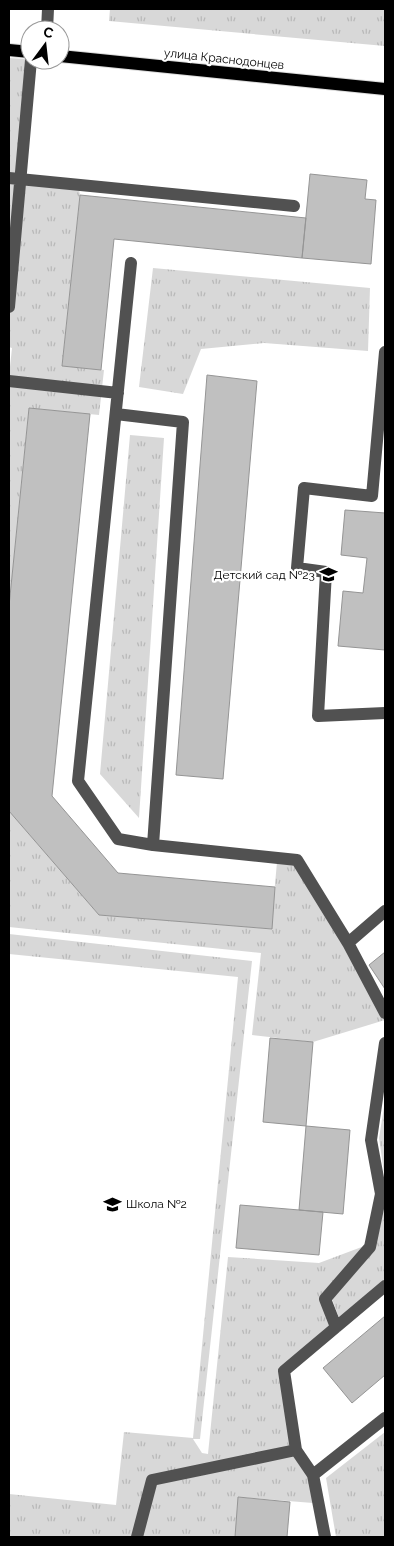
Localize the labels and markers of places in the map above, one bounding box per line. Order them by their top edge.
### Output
school or university icon: Детский сад №23 [319,565,339,585]
place label: Детский сад №23 [214,568,315,582]
school or university icon: Школа №2 [102,1194,122,1214]
place label: Школа №2 [126,1197,187,1211]

